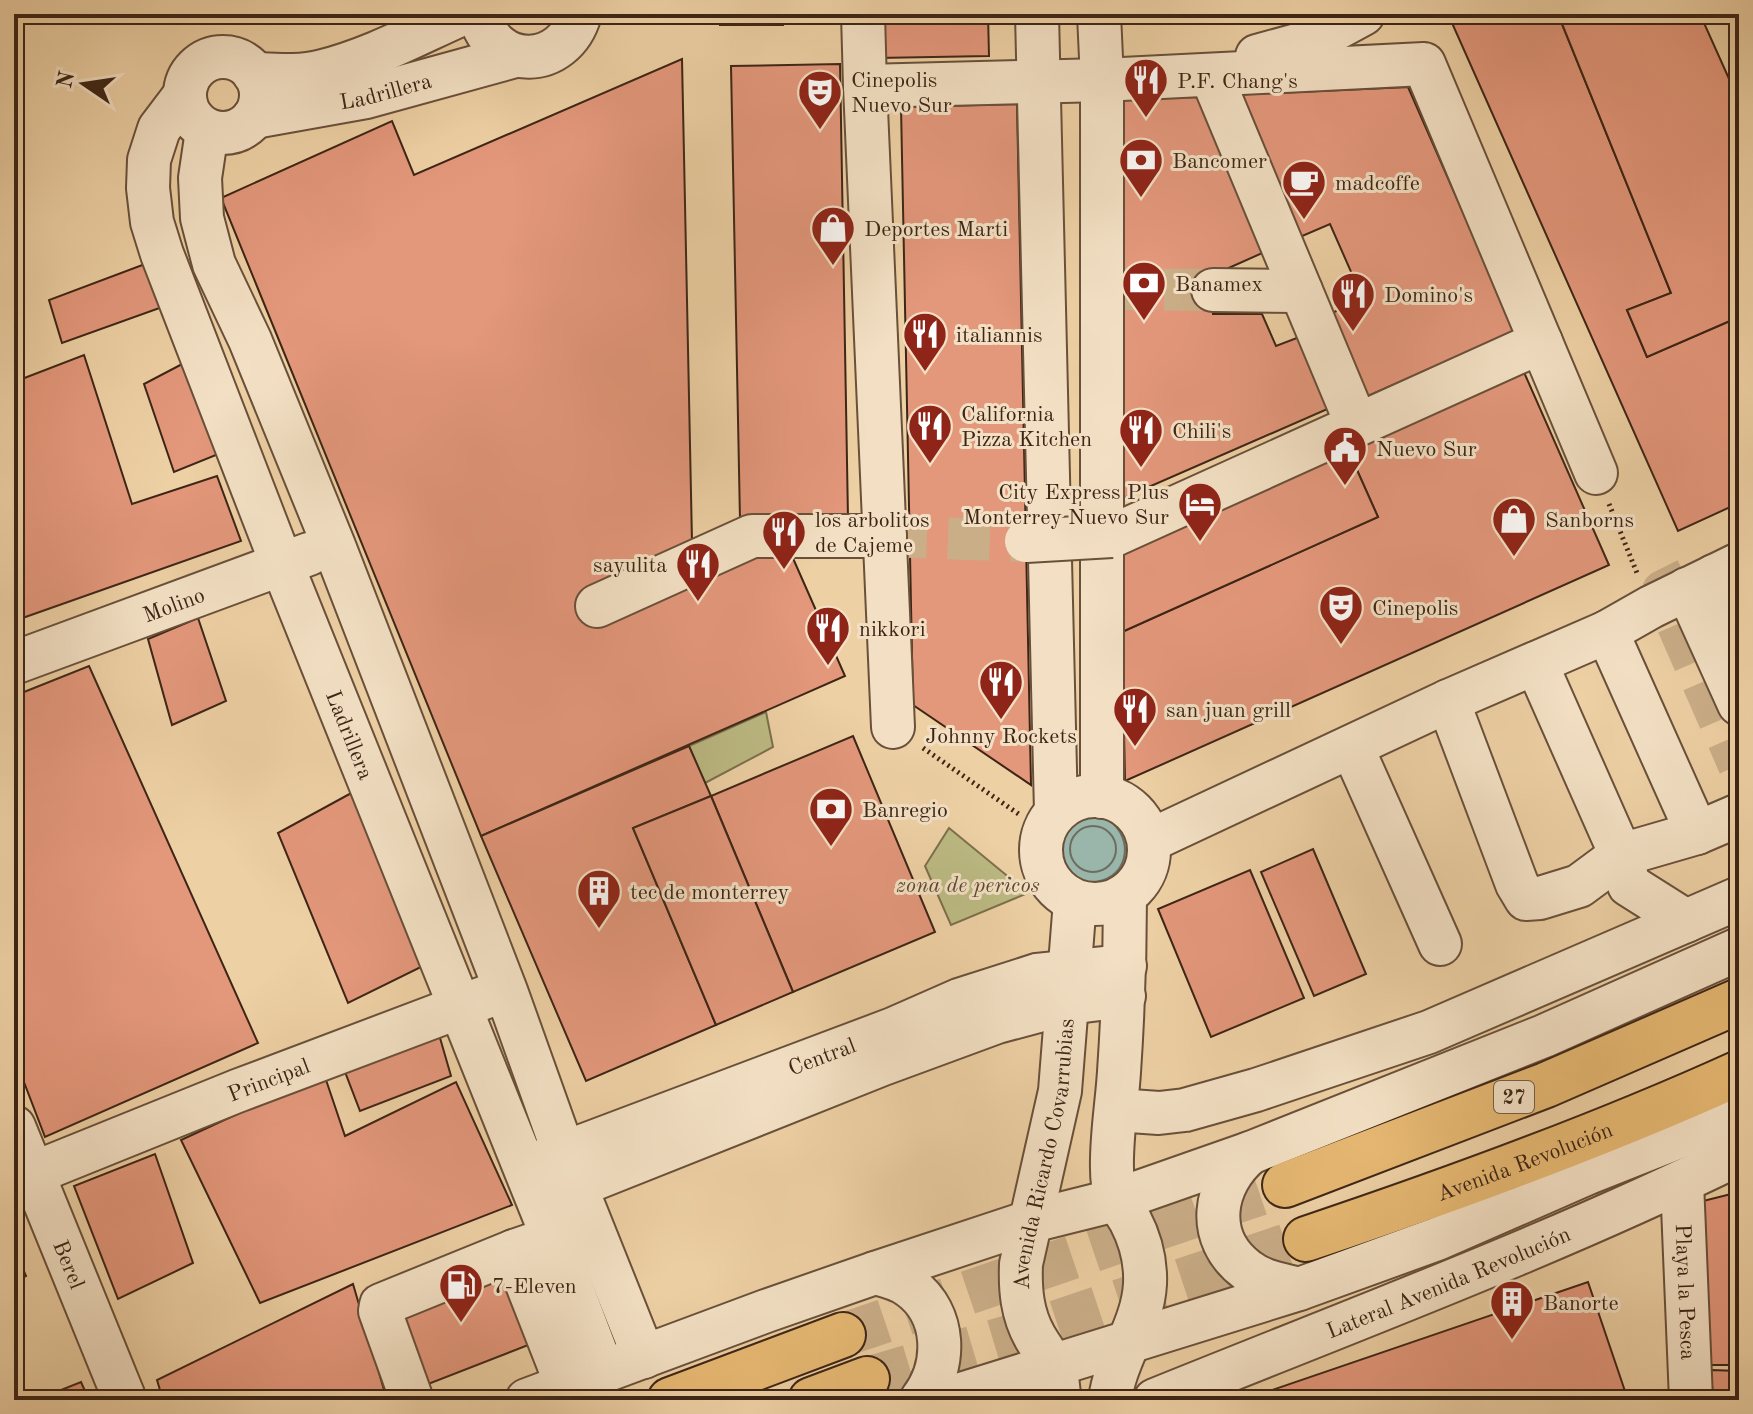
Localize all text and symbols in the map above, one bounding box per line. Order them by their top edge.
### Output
north arrow [44,44,124,124]
restaurant icon: P.F. Chang's [1122,56,1170,119]
theatre icon: Cinepolis Nuevo Sur [796,68,844,131]
text: N [54,69,79,91]
street label: Ladrillera [338,70,434,115]
place label: Cinepolis Nuevo Sur [851,70,952,117]
place label: P.F. Chang's [1177,71,1298,93]
bank icon: Bancomer [1117,136,1165,199]
place label: Bancomer [1172,151,1267,173]
cafe icon: madcoffe [1280,158,1328,221]
place label: madcoffe [1335,173,1420,195]
shop icon: Deportes Marti [809,204,857,267]
place label: Deportes Marti [864,219,1008,241]
bank icon: Banamex [1120,259,1168,322]
restaurant icon: Domino's [1329,270,1377,333]
place label: Banamex [1175,274,1263,296]
place label: Domino's [1384,285,1473,307]
restaurant icon: italiannis [901,310,949,373]
place label: italiannis [956,325,1043,347]
restaurant icon: California Pizza Kitchen [906,402,954,465]
place label: California Pizza Kitchen [961,404,1092,451]
restaurant icon: Chili's [1117,406,1165,469]
place label: Chili's [1172,421,1231,443]
public building icon: Nuevo Sur [1321,424,1369,487]
place label: Nuevo Sur [1376,439,1477,461]
hotel icon: City Express Plus Monterrey Nuevo Sur [1176,480,1224,543]
place label: City Express Plus Monterrey Nuevo Sur [963,482,1169,529]
shop icon: Sanborns [1490,495,1538,558]
restaurant icon: los arbolitos de Cajeme [760,508,808,571]
place label: los arbolitos de Cajeme [815,510,930,557]
place label: Sanborns [1545,510,1634,532]
restaurant icon: sayulita [674,540,722,603]
place label: sayulita [593,555,667,577]
theatre icon: Cinepolis [1317,583,1365,646]
street label: Molino [140,585,208,627]
place label: Cinepolis [1372,598,1458,620]
restaurant icon: nikkori [804,604,852,667]
place label: nikkori [859,619,926,641]
restaurant icon: Johnny Rockets [977,658,1025,721]
restaurant icon: san juan grill [1111,685,1159,748]
street label: Ladrillera [321,688,376,783]
place label: san juan grill [1166,700,1291,722]
place label: Johnny Rockets [925,726,1077,748]
bank icon: Banregio [807,785,855,848]
place label: Banregio [862,800,948,822]
building icon: tec de monterrey [575,867,623,930]
park label: zona de pericos [896,875,1040,897]
place label: tec de monterrey [630,882,790,904]
street label: Avenida Ricardo Covarrubias [1012,1018,1079,1291]
street label: Central [785,1035,859,1080]
street label: Principal [225,1056,313,1107]
road number: 27 [1494,1081,1534,1113]
street label: Avenida Revolución [1434,1119,1616,1206]
street label: Playa la Pesca [1671,1223,1698,1361]
street label: Lateral Avenida Revolución [1324,1224,1574,1343]
street label: Berel [48,1237,88,1292]
fuel station icon: 7-Eleven [437,1261,485,1324]
place label: 7-Eleven [492,1276,577,1298]
building icon: Banorte [1488,1278,1536,1341]
place label: Banorte [1543,1293,1619,1315]

